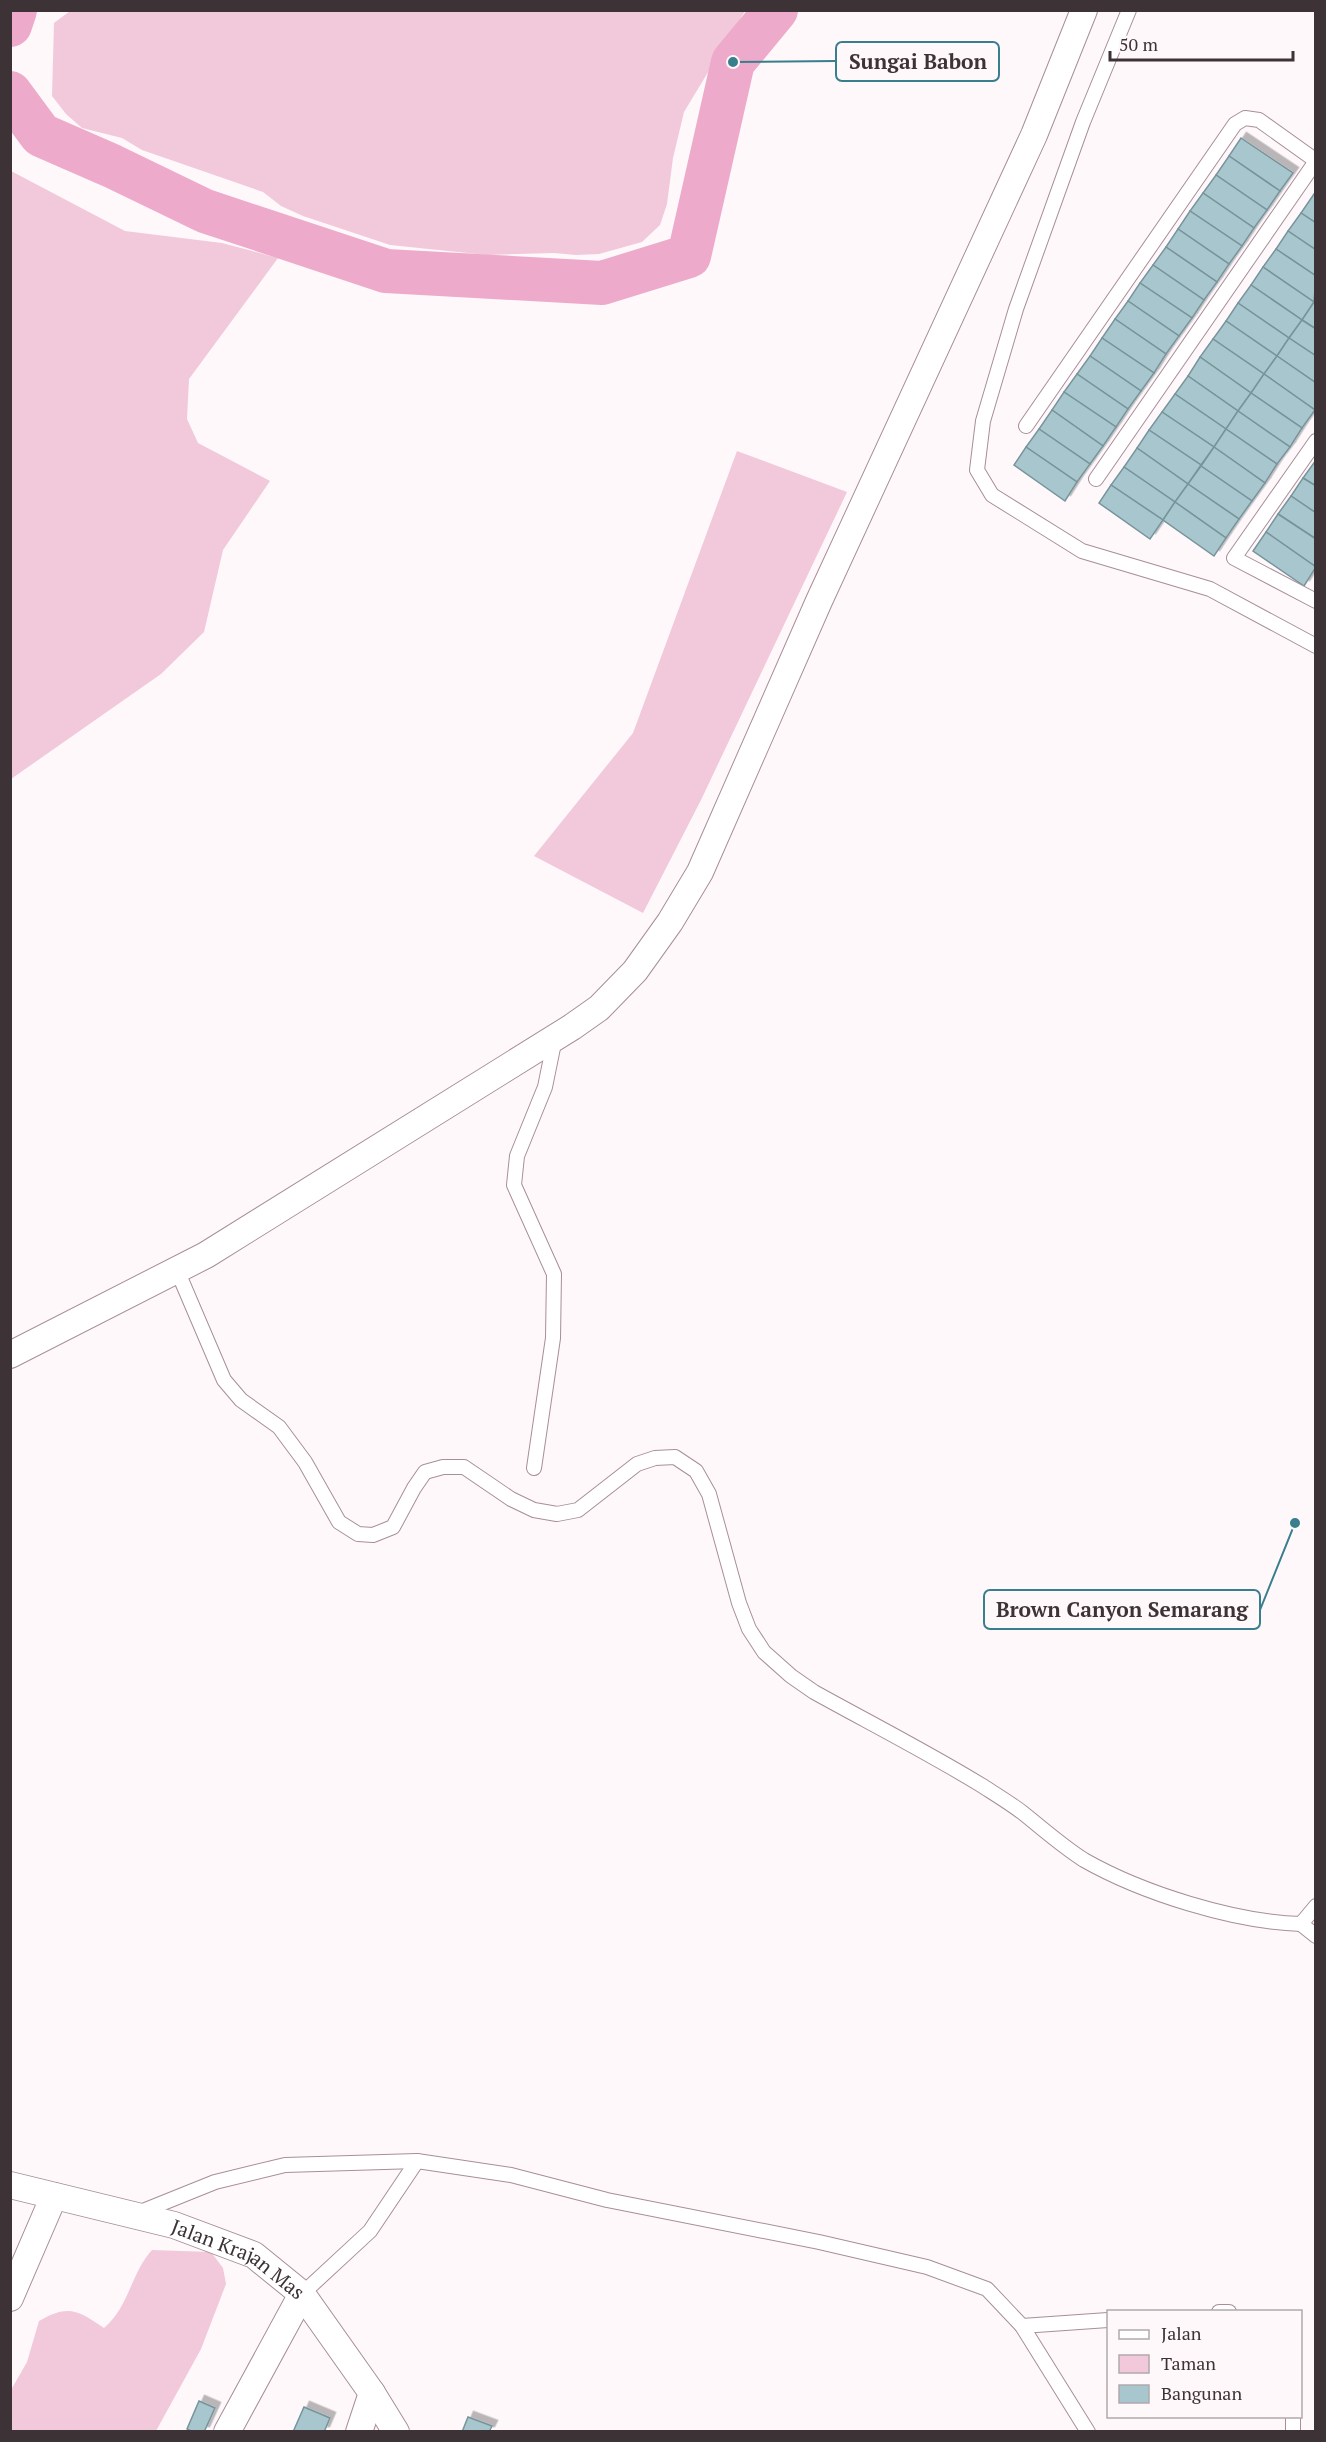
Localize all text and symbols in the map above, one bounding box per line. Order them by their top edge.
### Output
scale bar [1110,24,1293,62]
text: 50 m [1119,32,1159,56]
callout: Sungai Babon [836,42,999,81]
text: Sungai Babon [849,47,988,75]
callout: Brown Canyon Semarang [984,1590,1260,1629]
text: Brown Canyon Semarang [996,1595,1249,1623]
street label: Jalan Krajan Mas [168,2212,311,2305]
legend [1107,2310,1302,2418]
text: Jalan [1161,2321,1202,2345]
text: Taman [1161,2351,1216,2375]
text: Bangunan [1161,2381,1242,2405]

